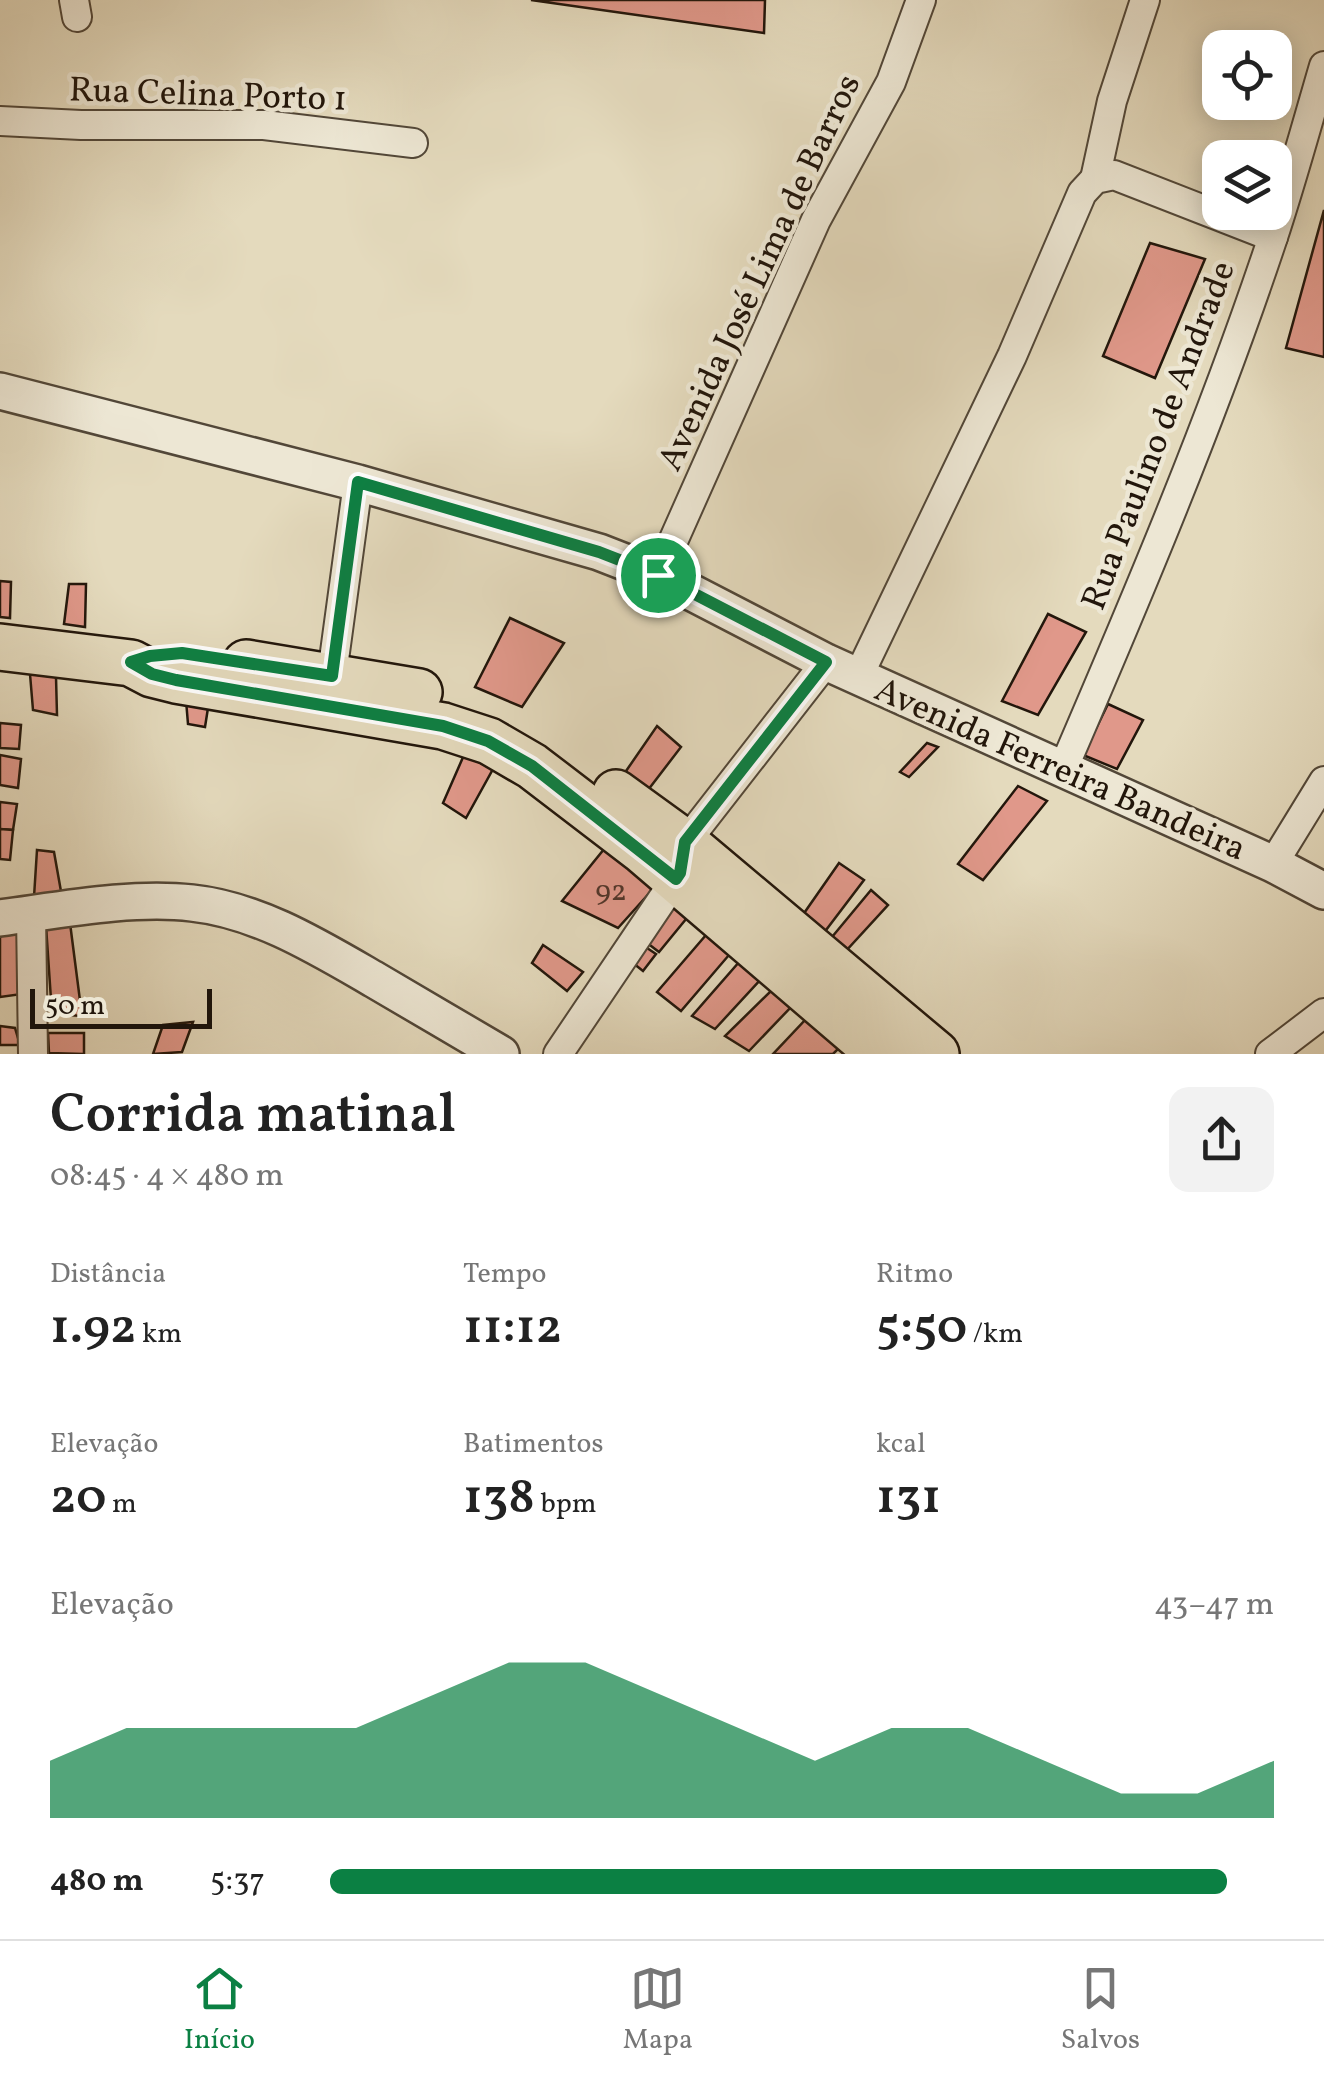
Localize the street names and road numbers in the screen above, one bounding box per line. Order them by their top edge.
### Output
street label: Rua Celina Porto 1 [68,67,348,125]
street label: Avenida José Lima de Barros [648,67,874,479]
street label: Rua Paulino de Andrade [1071,255,1249,617]
street label: Avenida Ferreira Bandeira [866,667,1253,874]

